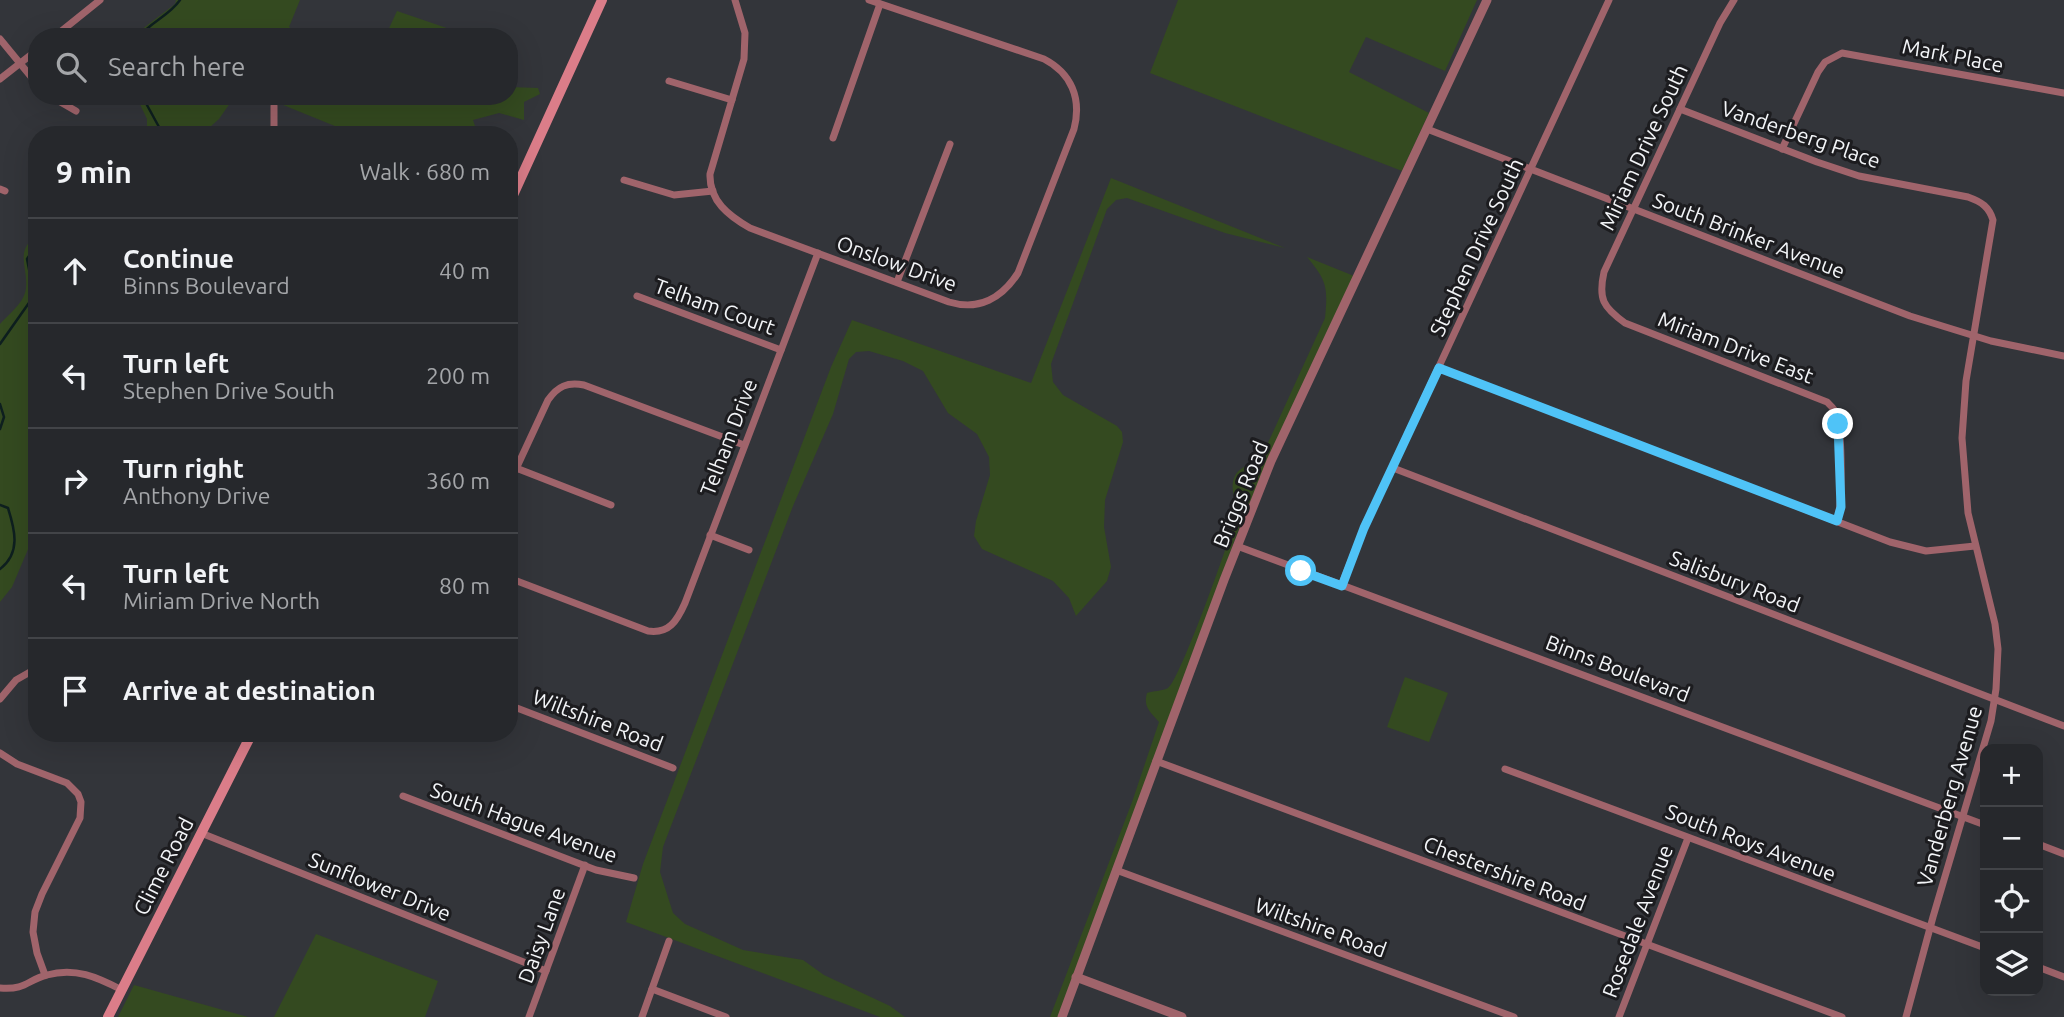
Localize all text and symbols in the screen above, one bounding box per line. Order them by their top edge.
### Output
search box [28,28,518,105]
street label: Mark Place [1900,33,2006,77]
icon: search [52,48,90,86]
text: Search here [108,52,245,81]
street label: Miriam Drive South [1594,60,1692,234]
street label: Vanderberg Place [1718,96,1884,172]
street label: Stephen Drive South [1424,154,1528,340]
text: 9 min [56,155,132,189]
text: Walk · 680 m [359,159,490,184]
street label: South Brinker Avenue [1649,187,1849,283]
street label: Onslow Drive [834,230,960,296]
text: Continue [123,244,234,273]
icon: ahead [56,252,94,290]
text: 40 m [439,258,490,283]
text: Binns Boulevard [123,273,290,298]
street label: Telham Court [651,273,779,339]
street label: Miriam Drive East [1655,306,1817,388]
text: Turn left [123,349,229,378]
icon: left [56,357,94,395]
text: 200 m [426,363,490,388]
street label: Telham Drive [695,375,761,499]
text: Stephen Drive South [123,378,335,403]
route end [1822,408,1853,439]
street label: Briggs Road [1208,437,1272,551]
text: Turn right [123,454,244,483]
icon: right [56,462,94,500]
text: 360 m [426,468,490,493]
text: Anthony Drive [123,483,270,508]
street label: Salisbury Road [1666,545,1804,617]
route start [1285,555,1316,586]
text: Turn left [123,559,229,588]
icon: left [56,567,94,605]
text: 80 m [439,573,490,598]
text: Miriam Drive North [123,588,320,613]
street label: Binns Boulevard [1543,630,1693,706]
icon: arrive [56,672,94,710]
text: Arrive at destination [123,676,376,705]
street label: Wiltshire Road [529,684,667,756]
street label: Vanderberg Avenue [1912,703,1986,889]
map controls [1980,744,2043,996]
button: + [1980,744,2043,807]
street label: South Hague Avenue [427,777,621,867]
street label: South Roys Avenue [1662,798,1840,886]
button: − [1980,807,2043,870]
street label: Clime Road [128,813,198,919]
street label: Chestershire Road [1420,831,1590,915]
street label: Rosedale Avenue [1597,841,1677,1001]
street label: Sunflower Drive [305,847,455,925]
button: locate [1980,870,2043,933]
street label: Daisy Lane [513,884,569,986]
street label: Wiltshire Road [1252,892,1390,962]
button: layers [1980,933,2043,996]

